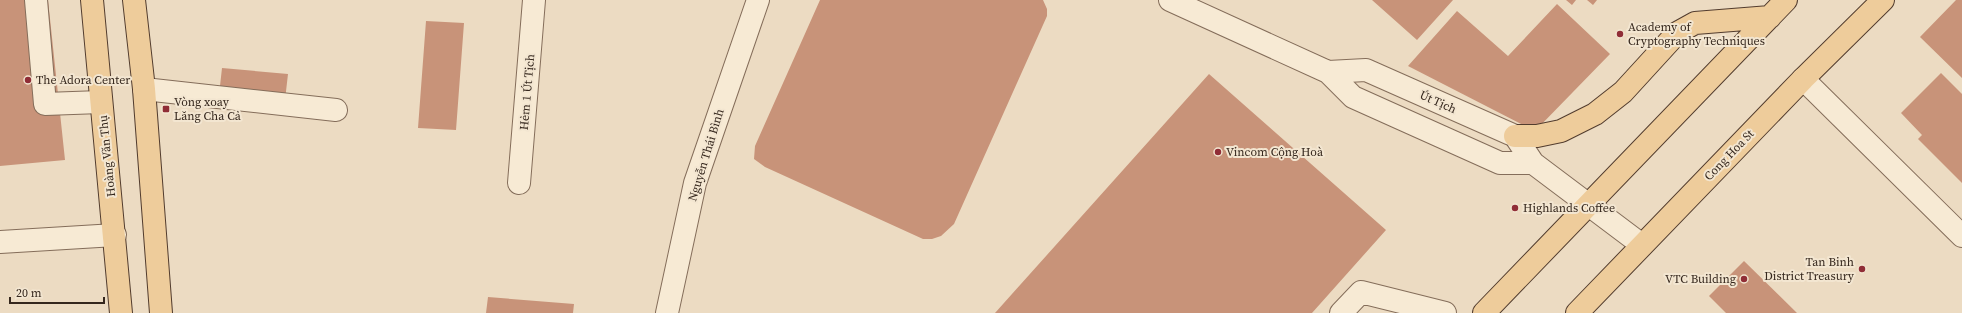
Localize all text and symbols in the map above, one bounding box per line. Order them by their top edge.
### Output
place label: Academy of Cryptography Techniques [1628,19,1765,49]
marker: Academy of Cryptography Techniques [1615,29,1625,39]
street label: Hẻm 1 Út Tịch [516,53,538,131]
place label: The Adora Center [36,72,130,88]
marker: The Adora Center [23,75,33,85]
street label: Út Tịch [1417,87,1459,117]
place label: Vòng xoay Lăng Cha Cả [174,94,242,124]
marker: Vòng xoay Lăng Cha Cả [161,104,171,114]
street label: Nguyễn Thái Bình [684,107,728,203]
street label: Hoàng Văn Thụ [95,114,119,198]
street label: Cong Hoa St [1701,126,1757,184]
place label: Vincom Cộng Hoà [1226,144,1324,160]
marker: Vincom Cộng Hoà [1213,147,1223,157]
place label: Highlands Coffee [1523,200,1615,216]
marker: Highlands Coffee [1510,203,1520,213]
place label: Tan Binh District Treasury [1764,254,1855,284]
marker: Tan Binh District Treasury [1857,264,1867,274]
place label: VTC Building [1665,271,1736,287]
marker: VTC Building [1739,274,1749,284]
scale bar [10,279,104,305]
text: 20 m [16,285,42,301]

